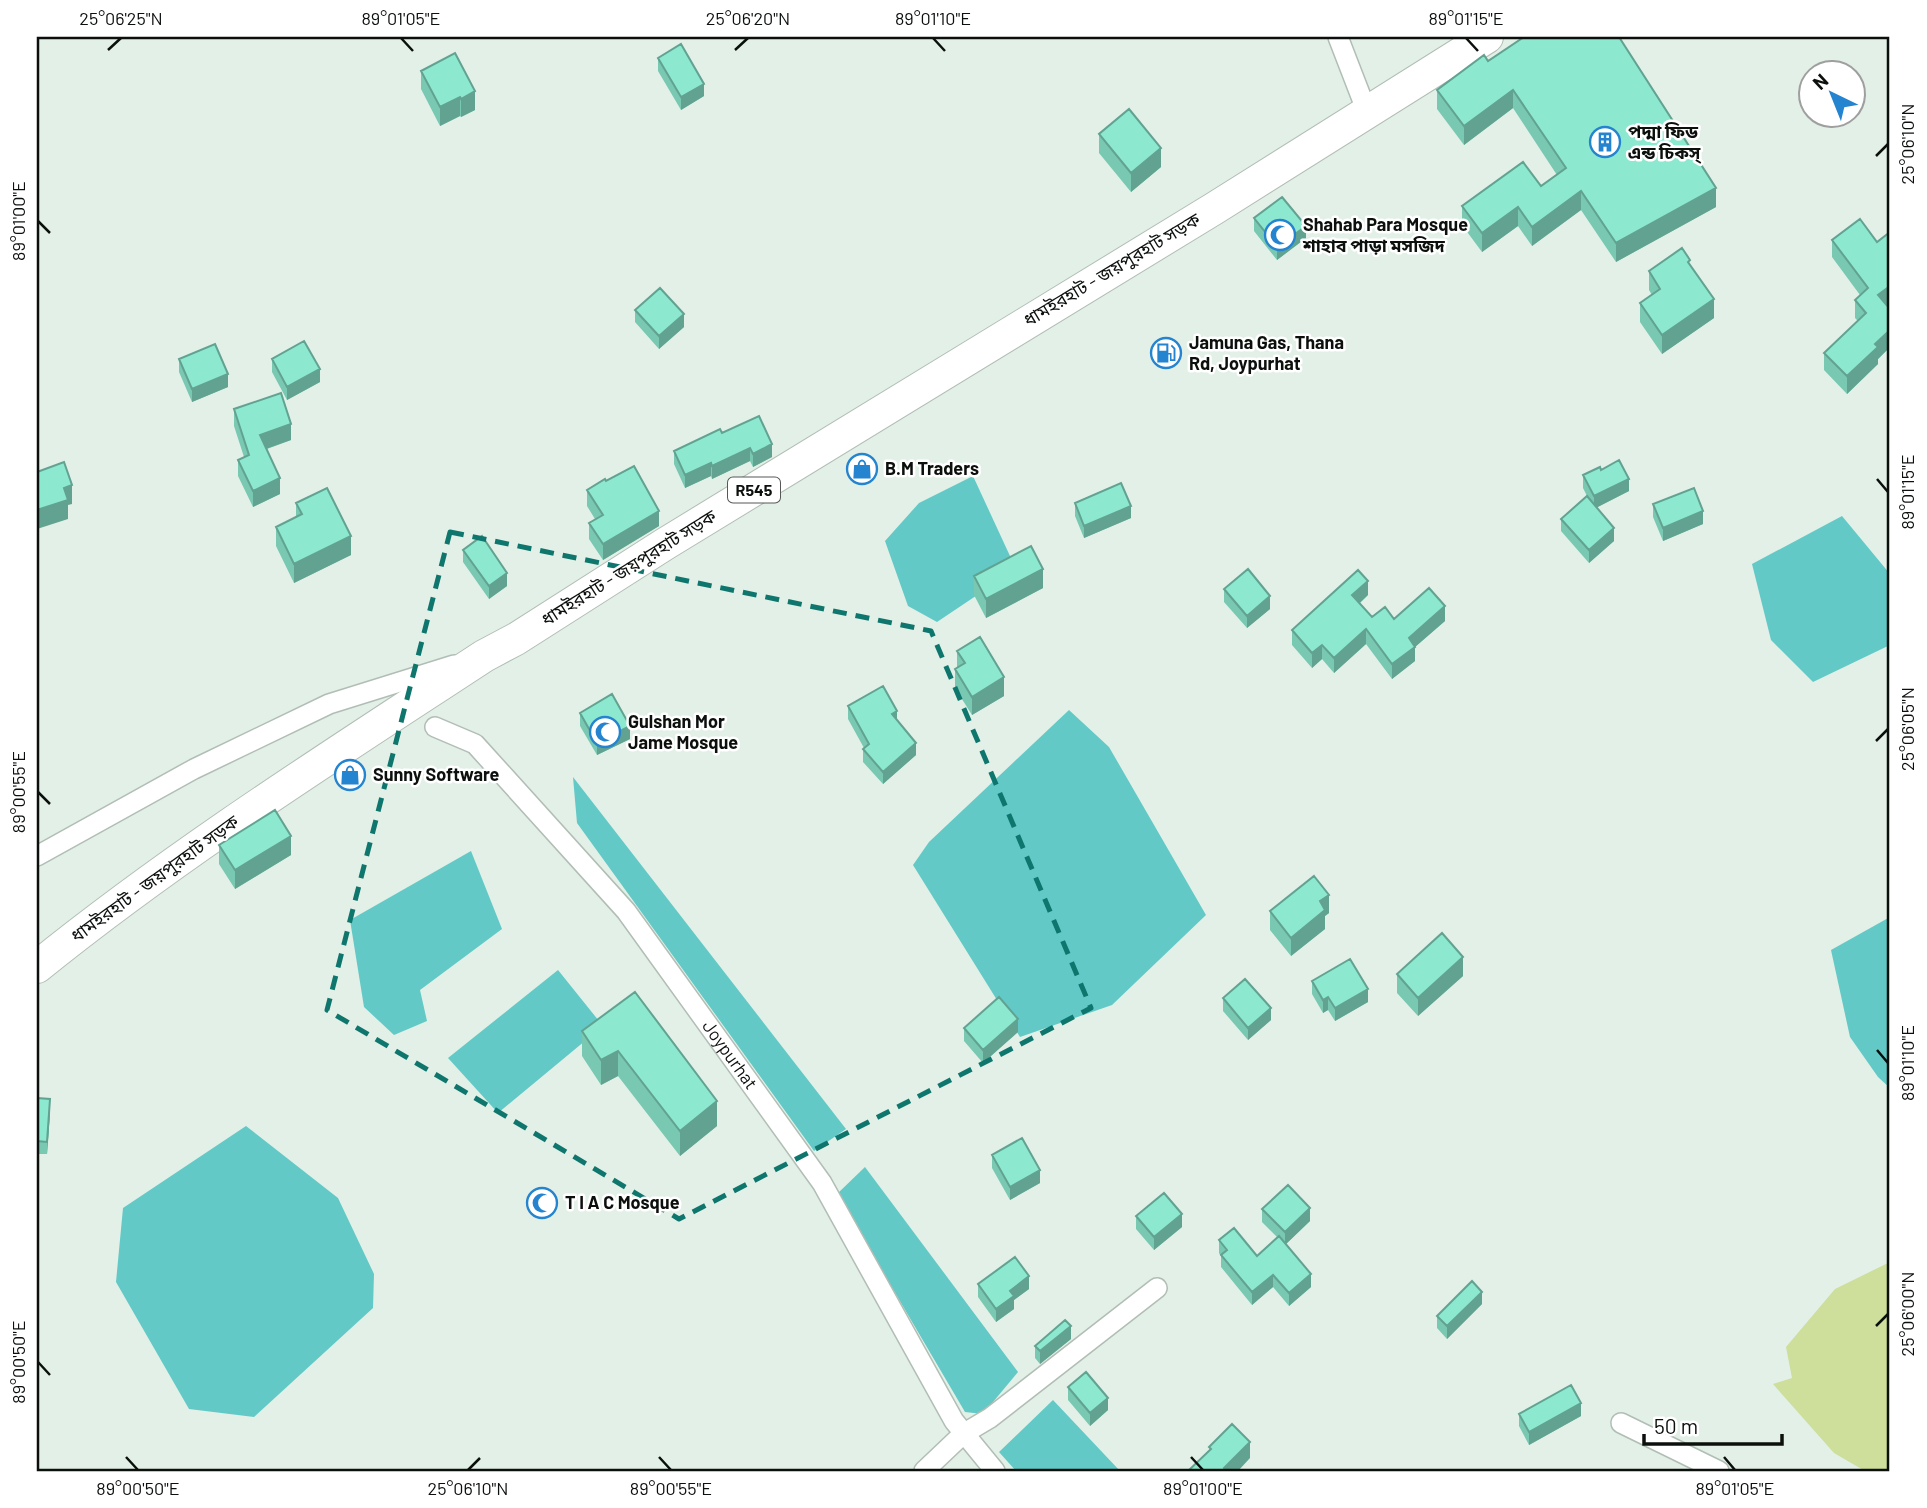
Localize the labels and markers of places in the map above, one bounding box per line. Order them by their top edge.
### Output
place label: পদ্মা ফিড এন্ড চিকস্‌ [1628,120,1702,164]
building icon: পদ্মা ফিড এন্ড চিকস্‌ [1588,125,1622,159]
place label: Shahab Para Mosque শাহাব পাড়া মসজিদ [1302,213,1468,256]
mosque icon: Shahab Para Mosque শাহাব পাড়া মসজিদ [1263,218,1297,252]
place label: Jamuna Gas, Thana Rd, Joypurhat [1189,331,1344,374]
fuel station icon: Jamuna Gas, Thana Rd, Joypurhat [1149,336,1183,370]
shop icon: B.M Traders [845,452,879,486]
place label: B.M Traders [885,457,979,479]
place label: Gulshan Mor Jame Mosque [628,710,738,753]
mosque icon: Gulshan Mor Jame Mosque [588,715,622,749]
shop icon: Sunny Software [333,758,367,792]
place label: Sunny Software [373,763,500,785]
mosque icon: T I A C Mosque [525,1186,559,1220]
place label: T I A C Mosque [565,1191,680,1213]

